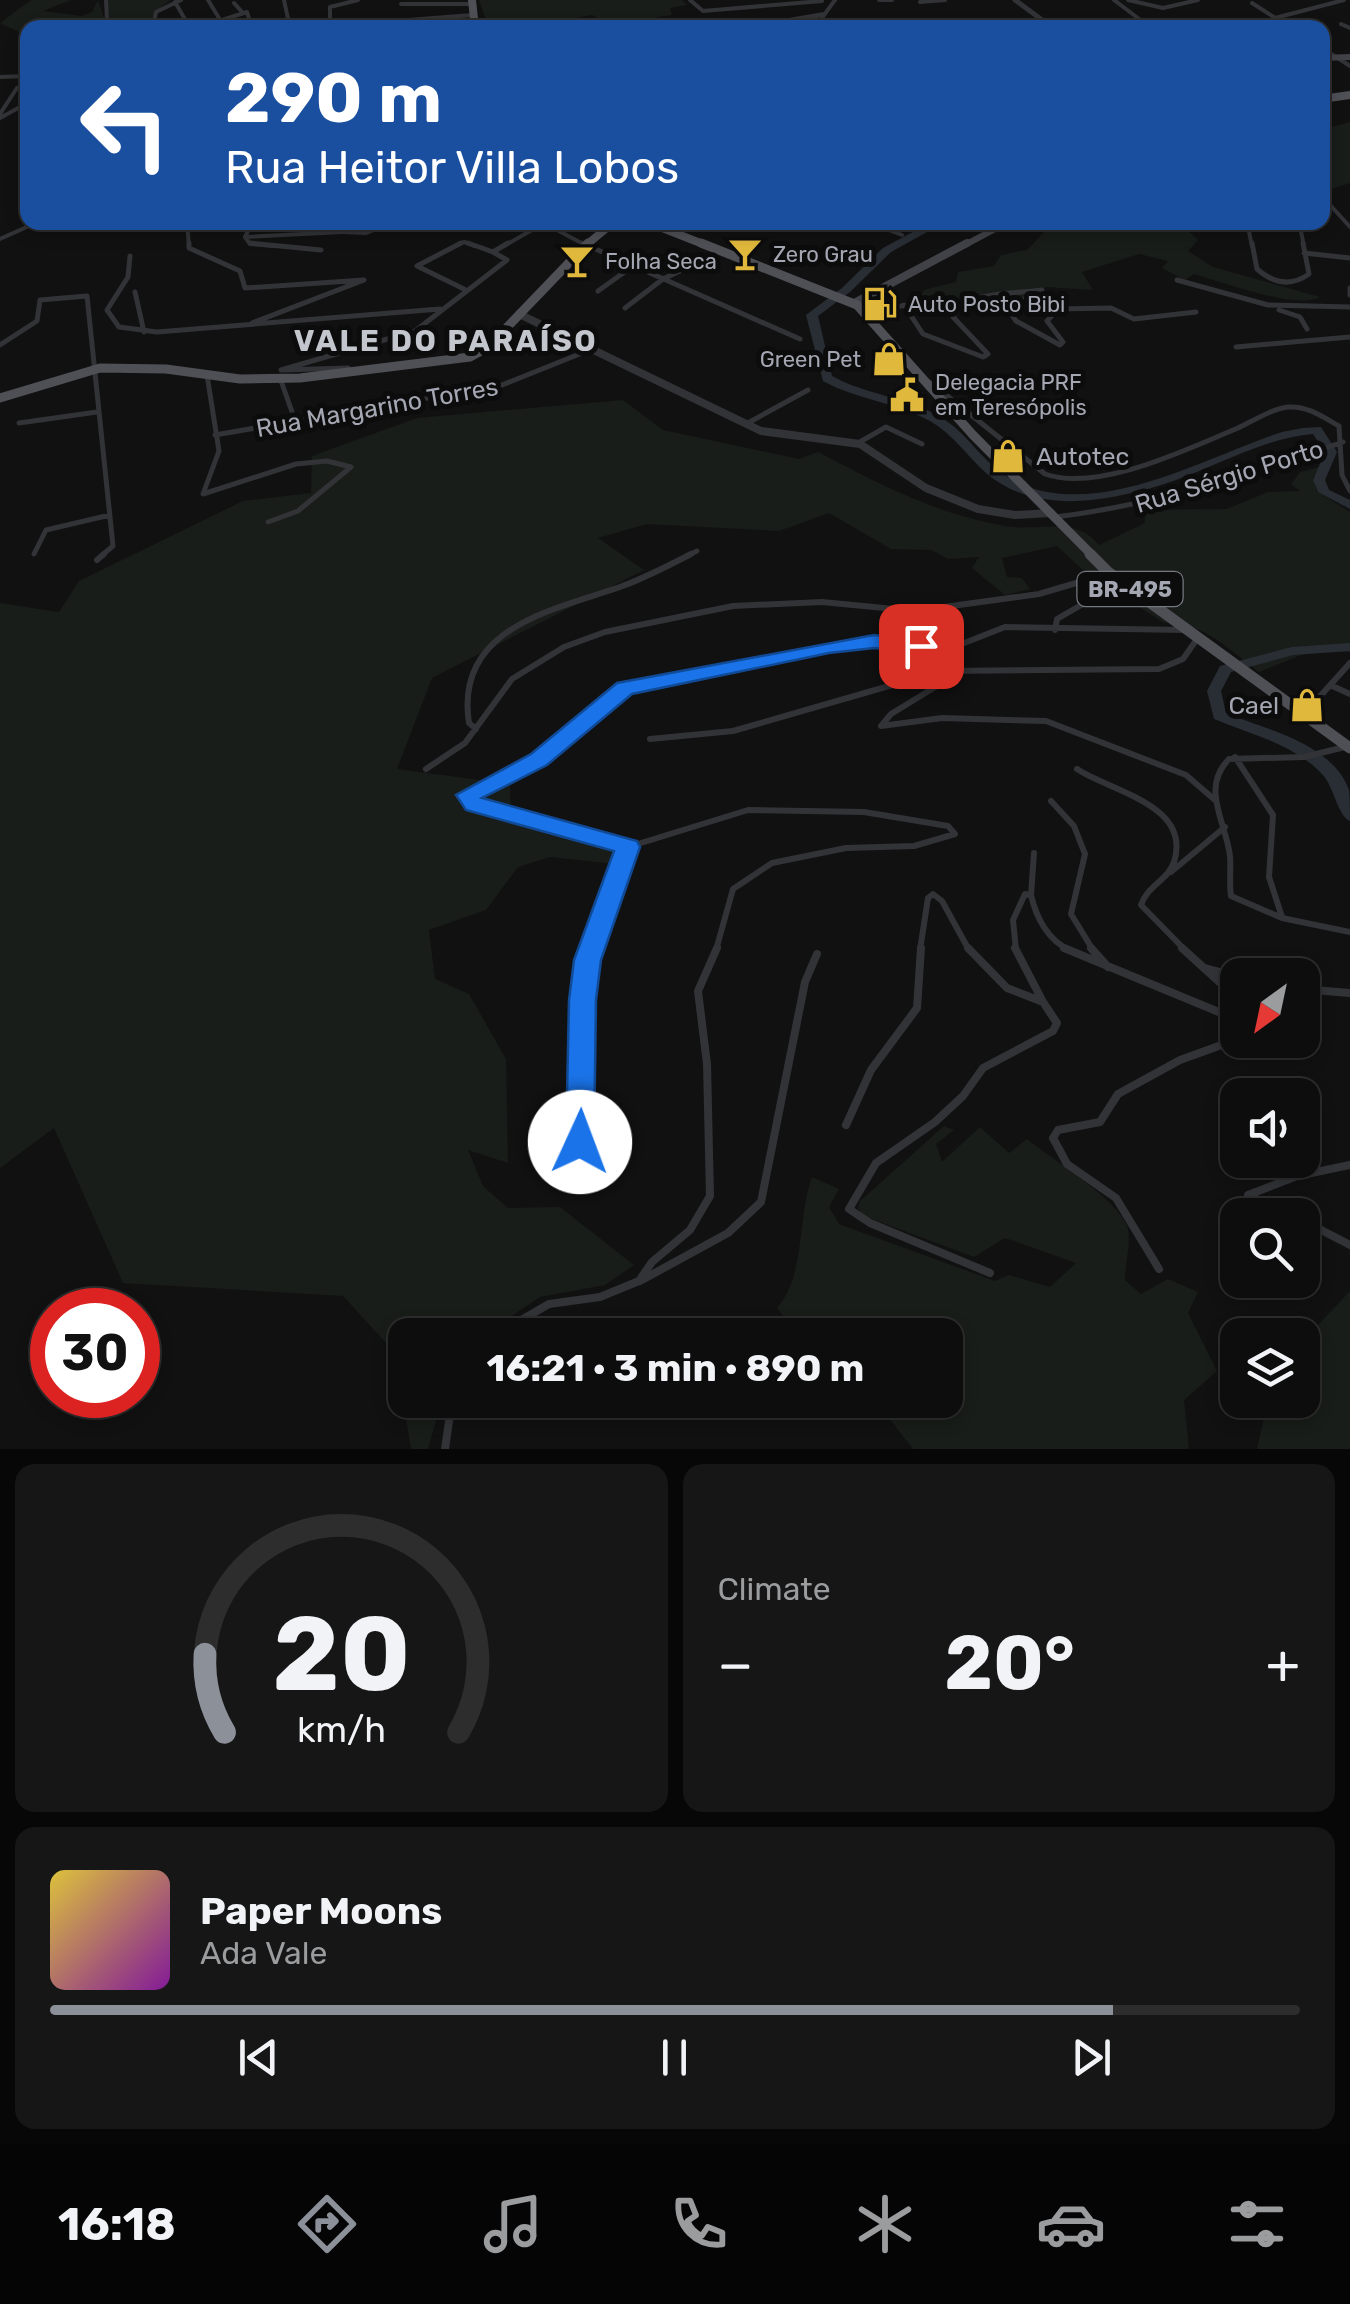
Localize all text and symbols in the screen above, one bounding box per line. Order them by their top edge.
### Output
text: 290 m [225,57,442,140]
icon: left [60,60,190,190]
text: Rua Heitor Villa Lobos [225,141,679,194]
bar icon: Zero Grau [726,235,764,273]
place label: Zero Grau [773,241,873,268]
bar icon: Folha Seca [558,242,596,280]
place label: Folha Seca [605,248,717,275]
fuel station icon: Auto Posto Bibi [861,285,899,323]
place label: Auto Posto Bibi [908,291,1065,318]
district label: VALE DO PARAÍSO [294,323,598,359]
shop icon: Green Pet [870,340,908,378]
place label: Green Pet [760,346,861,373]
place label: Delegacia PRF em Teresópolis [935,369,1087,421]
street label: Rua Margarino Torres [254,372,500,443]
public building icon: Delegacia PRF em Teresópolis [888,376,926,414]
street label: Rua Sérgio Porto [1131,434,1327,519]
shop icon: Autotec [989,437,1027,475]
place label: Autotec [1036,442,1129,471]
road number: BR-495 [1078,572,1182,606]
pin [879,604,964,689]
icon: arrive [894,619,949,674]
shop icon: Cael [1288,686,1326,724]
place label: Cael [1228,691,1279,720]
north arrow [1220,958,1320,1058]
map controls [1220,958,1320,1418]
button: sound [1220,1078,1320,1178]
position arrow [528,1090,632,1194]
button: search [1220,1198,1320,1298]
speed limit sign: 30 [30,1288,160,1418]
button: layers [1220,1318,1320,1418]
text: 16:21 · 3 min · 890 m [487,1345,864,1391]
text: Climate [718,1570,831,1608]
text: 20 [272,1593,410,1716]
text: 20° [944,1619,1075,1708]
text: − [718,1632,753,1697]
text: + [1266,1632,1300,1697]
text: km/h [297,1709,386,1751]
text: Paper Moons [200,1888,442,1934]
text: Ada Vale [200,1934,327,1972]
icon: previous [231,2030,286,2085]
icon: pause [647,2030,702,2085]
icon: next [1064,2030,1119,2085]
icon: directions [292,2189,362,2259]
icon: music [478,2189,548,2259]
icon: phone [664,2189,734,2259]
icon: climate [850,2189,920,2259]
icon: car [1036,2189,1106,2259]
icon: filters [1222,2189,1292,2259]
text: 16:18 [58,2198,176,2251]

